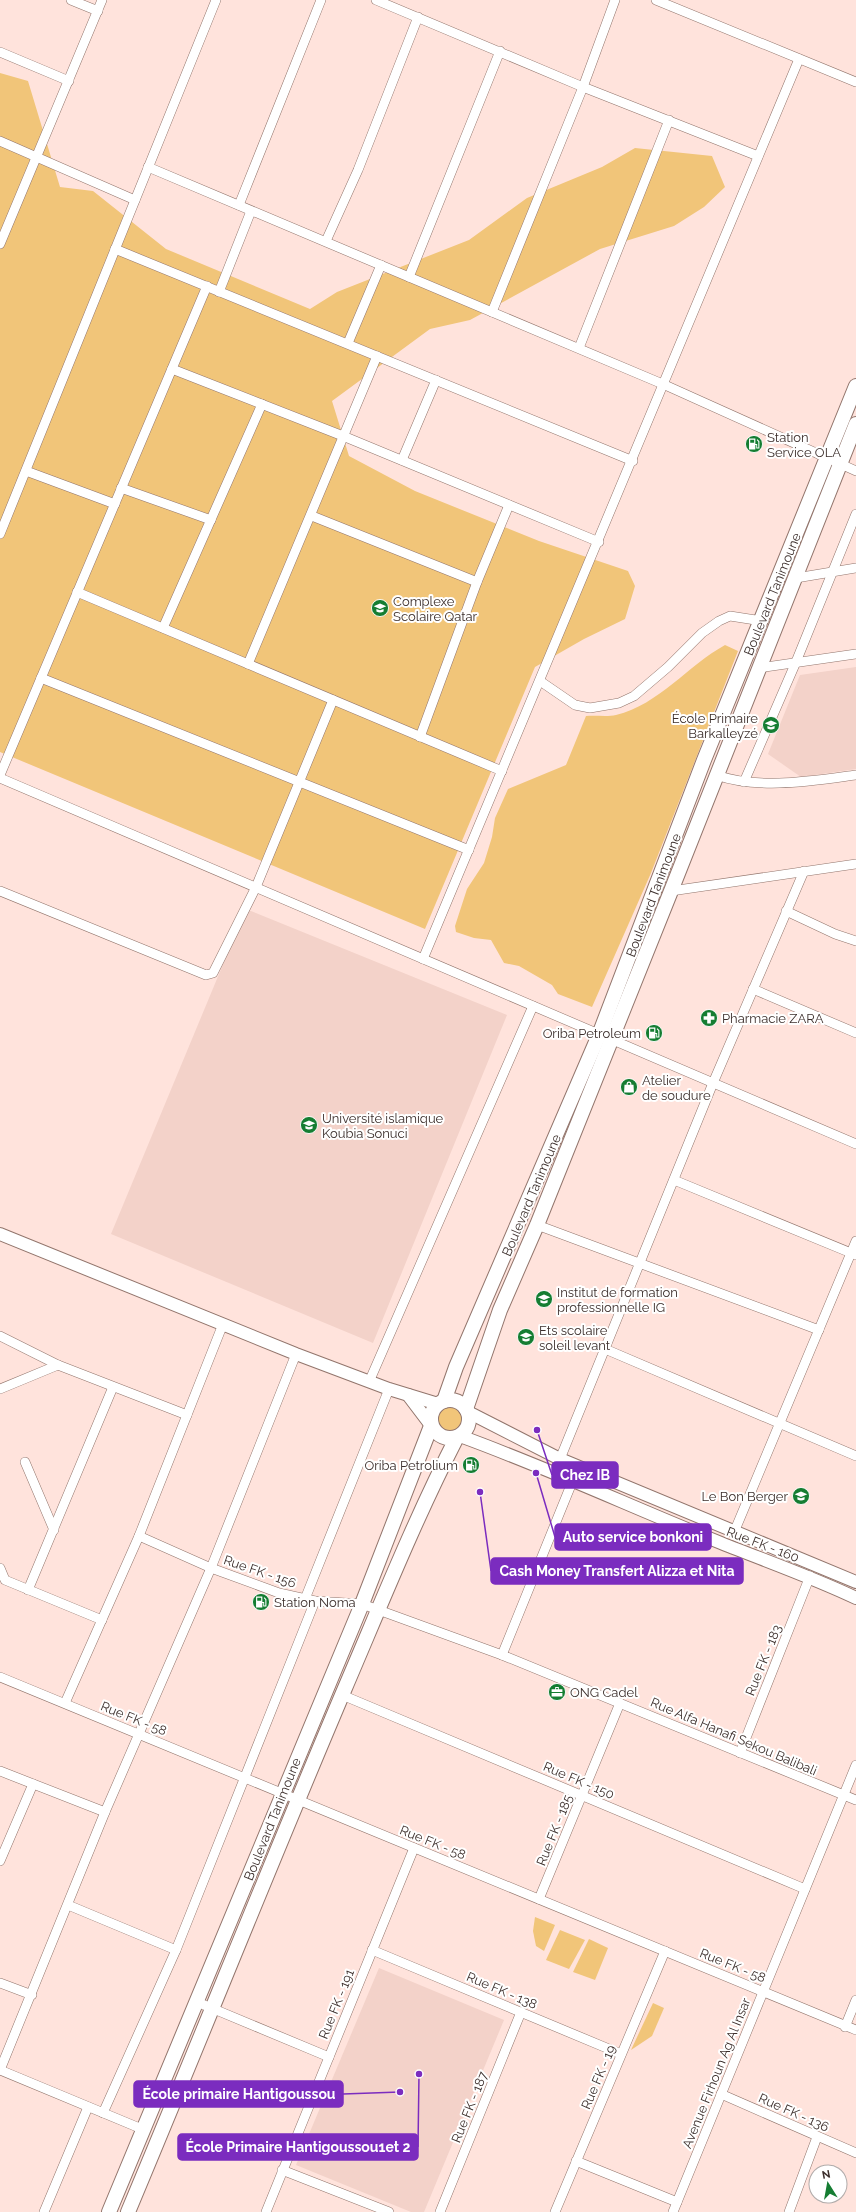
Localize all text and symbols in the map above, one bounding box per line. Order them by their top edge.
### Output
place label: Station Service OLA [767,430,841,460]
fuel station icon: Station Service OLA [744,434,764,454]
street label: Boulevard Tanimoune [741,530,804,658]
place label: Complexe Scolaire Qatar [393,594,478,624]
school or university icon: Complexe Scolaire Qatar [370,598,390,618]
place label: École Primaire Barkalleyzé [672,711,758,741]
school or university icon: École Primaire Barkalleyzé [761,715,781,735]
street label: Boulevard Tanimoune [623,831,684,959]
pharmacy icon: Pharmacie ZARA [699,1008,719,1028]
place label: Pharmacie ZARA [722,1011,824,1026]
fuel station icon: Oriba Petroleum [644,1023,664,1043]
place label: Oriba Petroleum [543,1026,641,1041]
place label: Atelier de soudure [642,1073,711,1103]
shop icon: Atelier de soudure [619,1077,639,1097]
place label: Université islamique Koubia Sonuci [322,1111,444,1141]
school or university icon: Université islamique Koubia Sonuci [299,1115,319,1135]
street label: Boulevard Tanimoune [499,1132,564,1258]
place label: Institut de formation professionnelle IG [557,1285,678,1315]
school or university icon: Institut de formation professionnelle IG [534,1289,554,1309]
place label: Ets scolaire soleil levant [539,1323,611,1353]
school or university icon: Ets scolaire soleil levant [516,1327,536,1347]
fuel station icon: Oriba Petrolium [461,1455,481,1475]
place label: Oriba Petrolium [364,1458,458,1473]
callout: Chez IB [552,1462,618,1488]
text: Chez IB [560,1467,611,1483]
school or university icon: Le Bon Berger [791,1486,811,1506]
place label: Le Bon Berger [701,1489,788,1504]
callout: Auto service bonkoni [555,1524,711,1550]
street label: Rue FK - 160 [724,1524,801,1565]
text: Auto service bonkoni [563,1529,703,1545]
street label: Rue FK - 156 [222,1552,298,1591]
callout: Cash Money Transfert Alizza et Nita [491,1558,743,1584]
text: Cash Money Transfert Alizza et Nita [500,1563,734,1579]
fuel station icon: Station Noma [251,1592,271,1612]
place label: Station Noma [274,1595,356,1610]
street label: Rue FK - 183 [742,1622,785,1698]
office icon: ONG Cadel [547,1682,567,1702]
place label: ONG Cadel [570,1685,638,1700]
street label: Rue Alfa Hanafi Sekou Balibali [648,1695,819,1778]
street label: Rue FK - 58 [99,1698,169,1739]
street label: Boulevard Tanimoune [241,1755,304,1883]
street label: Rue FK - 150 [541,1759,617,1802]
street label: Rue FK - 185 [533,1792,576,1868]
street label: Rue FK - 58 [398,1822,468,1863]
street label: Rue FK - 58 [698,1945,768,1986]
street label: Rue FK - 191 [316,1967,357,2041]
street label: Rue FK - 138 [464,1969,540,2012]
street label: Avenue Firhoun Ag Al Insar [679,1995,754,2151]
street label: Rue FK - 19 [578,2043,619,2112]
street label: Rue FK - 187 [448,2069,491,2145]
callout: École primaire Hantigoussou [134,2081,343,2107]
text: École primaire Hantigoussou [142,2085,336,2102]
street label: Rue FK - 136 [756,2090,831,2135]
callout: École Primaire Hantigoussou1et 2 [178,2134,418,2160]
text: École Primaire Hantigoussou1et 2 [186,2138,410,2155]
north arrow [808,2164,848,2204]
text: N [821,2167,832,2182]

